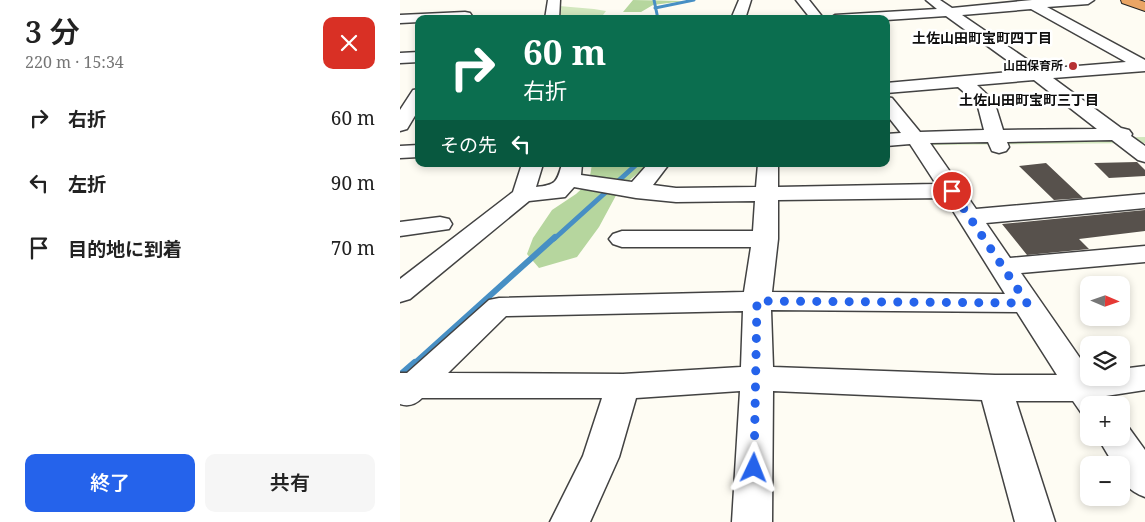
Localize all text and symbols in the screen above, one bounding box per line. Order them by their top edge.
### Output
text: 3 分 [25,11,80,52]
button: close [323,17,375,69]
text: 60 m [523,28,606,75]
district label: 土佐山田町宝町四丁目 [912,28,1052,47]
icon: right [440,35,505,100]
text: 220 m · 15:34 [25,51,124,73]
place label: 山田保育所 [1003,57,1063,74]
marker: 山田保育所 [1067,60,1079,72]
text: 右折 [523,75,567,105]
district label: 土佐山田町宝町三丁目 [959,90,1099,109]
icon: right [25,104,53,132]
text: 60 m [331,105,375,131]
text: 右折 [68,106,106,132]
icon: left [507,130,535,158]
text: その先 [440,132,497,158]
icon: left [25,169,53,197]
text: 90 m [331,170,375,196]
pin [931,170,973,212]
text: 左折 [68,171,106,197]
icon: arrive [938,177,966,205]
icon: arrive [25,234,53,262]
text: 70 m [331,235,375,261]
text: 目的地に到着 [68,236,182,262]
north arrow [1080,276,1130,326]
map controls [1080,276,1130,506]
button: layers [1080,336,1130,386]
button: + [1080,396,1130,446]
position arrow [727,441,779,493]
button: 終了 [25,454,195,512]
button: 共有 [205,454,375,512]
button: − [1080,456,1130,506]

